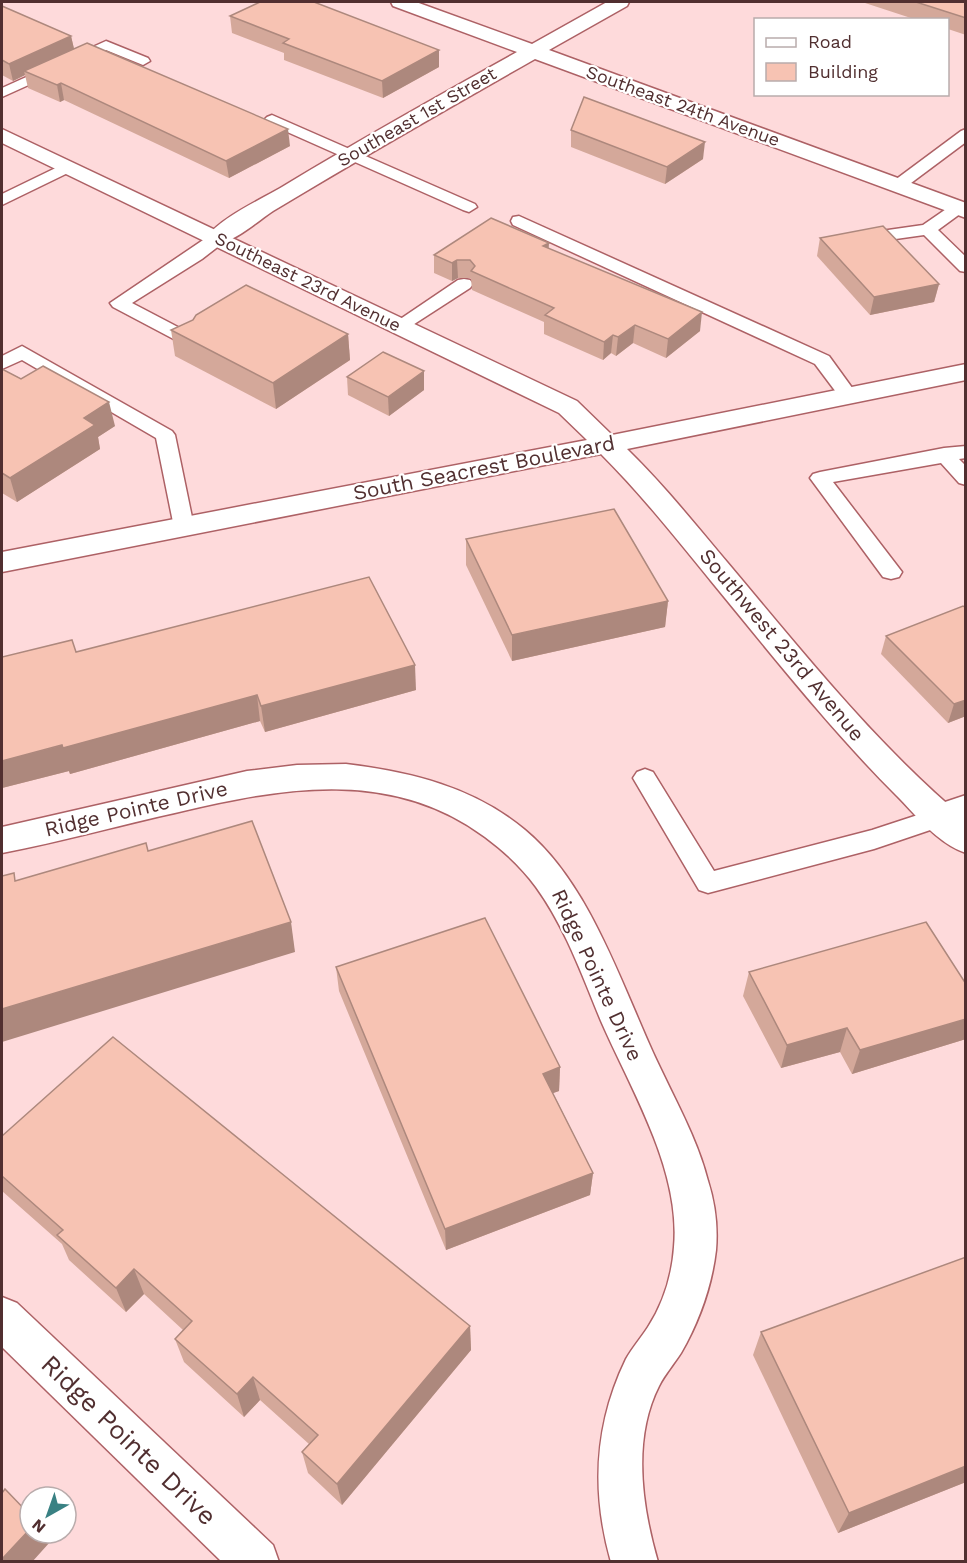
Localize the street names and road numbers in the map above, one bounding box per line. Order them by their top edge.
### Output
street label: Southeast 24th Avenue [583,61,783,150]
street label: Southeast 1st Street [334,62,500,171]
street label: Southeast 23rd Avenue [212,227,405,336]
street label: South Seacrest Boulevard [351,430,617,505]
street label: Southwest 23rd Avenue [695,543,870,746]
street label: Ridge Pointe Drive [42,775,230,842]
street label: Ridge Pointe Drive [547,885,648,1065]
street label: Ridge Pointe Drive [35,1349,223,1531]

